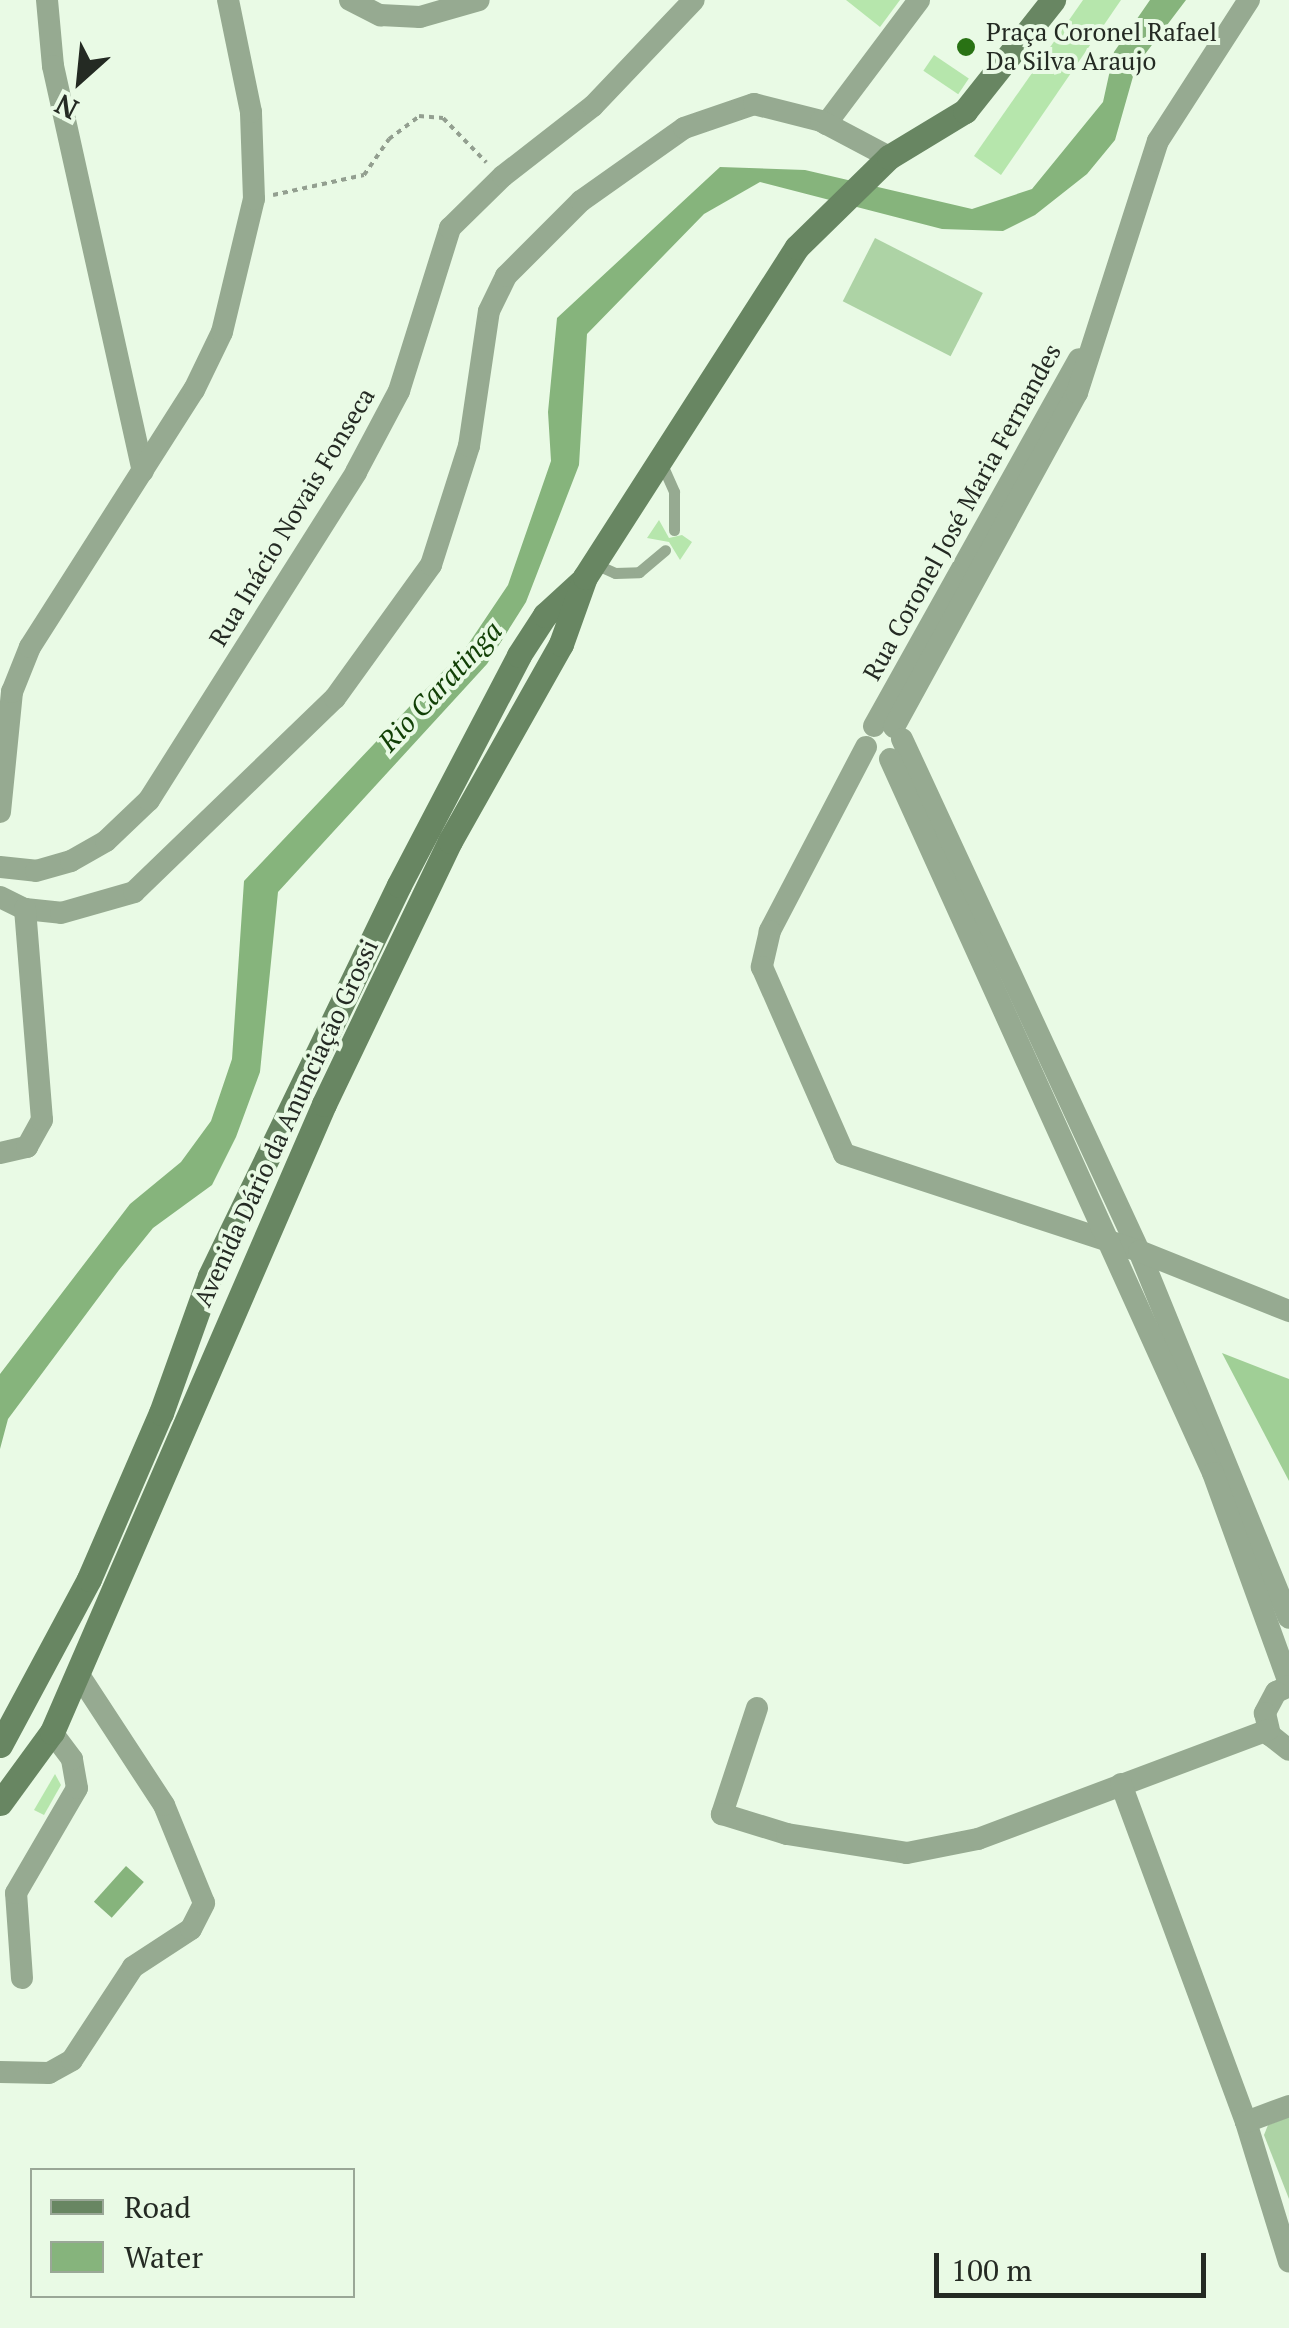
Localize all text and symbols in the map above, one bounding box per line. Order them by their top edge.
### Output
place label: Praça Coronel Rafael Da Silva Araujo [986,18,1217,77]
north arrow [30,30,130,130]
marker: Praça Coronel Rafael Da Silva Araujo [955,36,977,58]
text: N [48,86,84,128]
street label: Rua Coronel José Maria Fernandes [857,339,1067,685]
street label: Rua Inácio Novais Fonseca [203,383,381,651]
water label: Rio Caratinga [371,614,509,758]
street label: Avenida Dário da Anunciação Grossi [187,935,385,1311]
legend [30,2168,355,2298]
text: Road [124,2187,191,2227]
scale bar [939,2233,1212,2295]
text: Water [124,2237,203,2277]
text: 100 m [951,2250,1032,2290]

